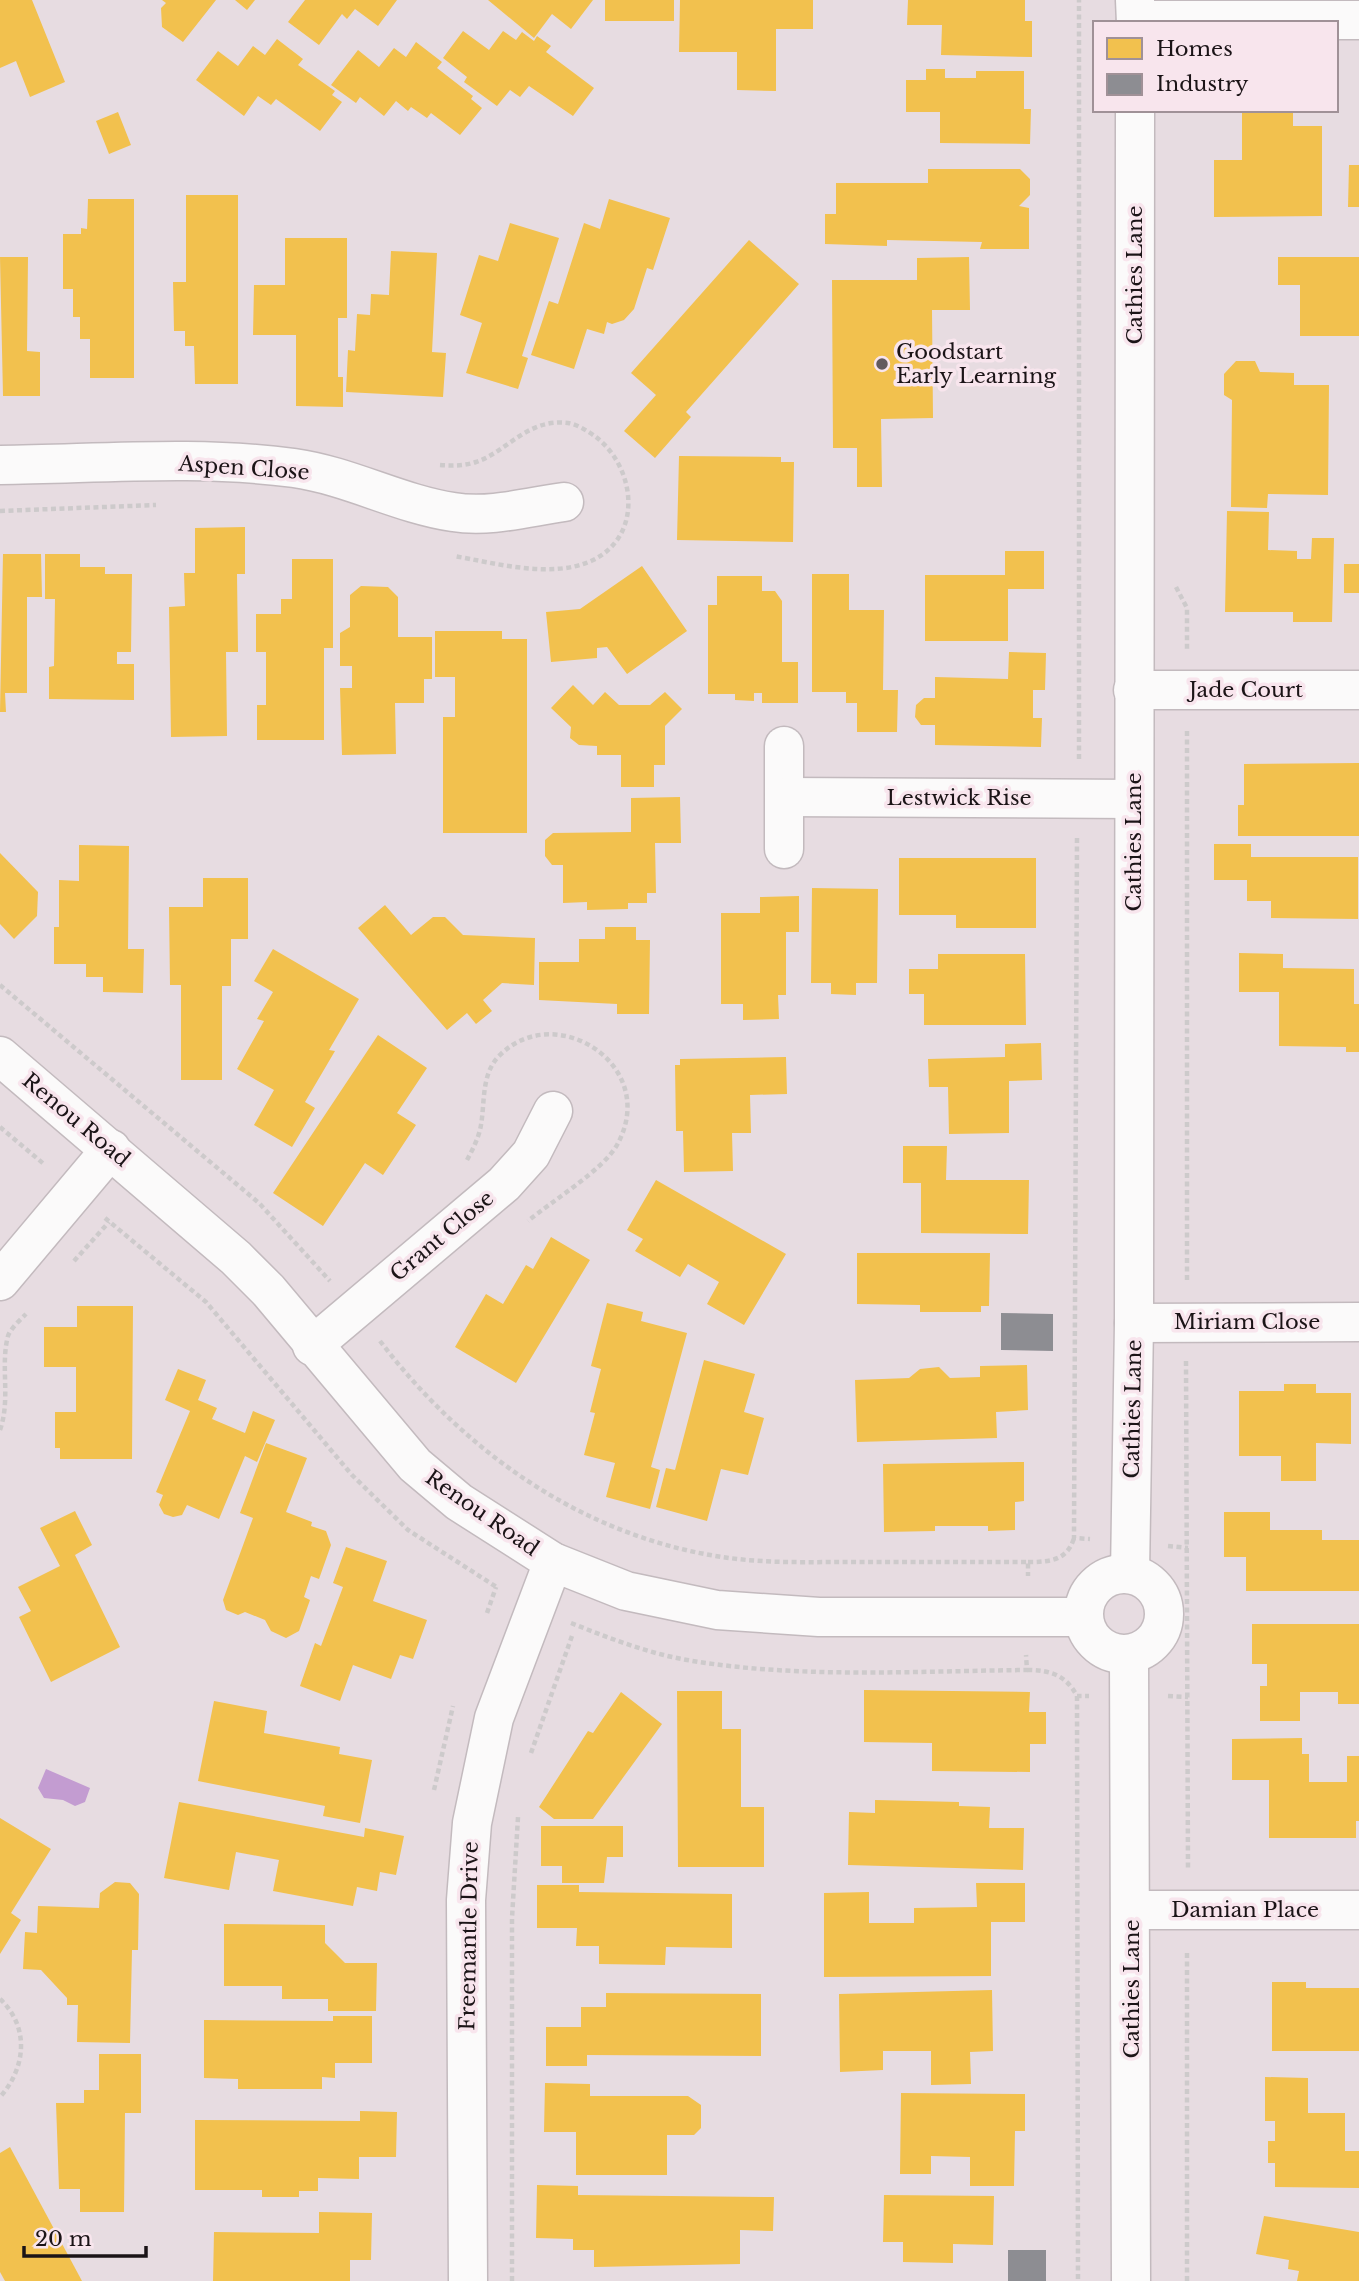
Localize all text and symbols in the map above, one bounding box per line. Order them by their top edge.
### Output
legend [1093,21,1338,112]
text: Homes [1156,36,1233,62]
text: Industry [1156,71,1249,97]
street label: Cathies Lane [1122,205,1148,345]
place label: Goodstart Early Learning [896,339,1056,389]
marker: Goodstart Early Learning [874,356,890,372]
street label: Aspen Close [176,450,311,486]
street label: Jade Court [1186,677,1303,703]
street label: Cathies Lane [1121,772,1147,912]
street label: Lestwick Rise [886,785,1032,811]
street label: Renou Road [17,1067,135,1173]
street label: Grant Close [385,1185,499,1287]
street label: Miriam Close [1174,1309,1320,1335]
street label: Cathies Lane [1119,1339,1147,1479]
street label: Renou Road [420,1464,544,1562]
street label: Freemantle Drive [454,1841,484,2031]
street label: Damian Place [1171,1897,1319,1923]
street label: Cathies Lane [1119,1919,1145,2059]
scale bar [24,2214,147,2258]
text: 20 m [35,2226,92,2252]

